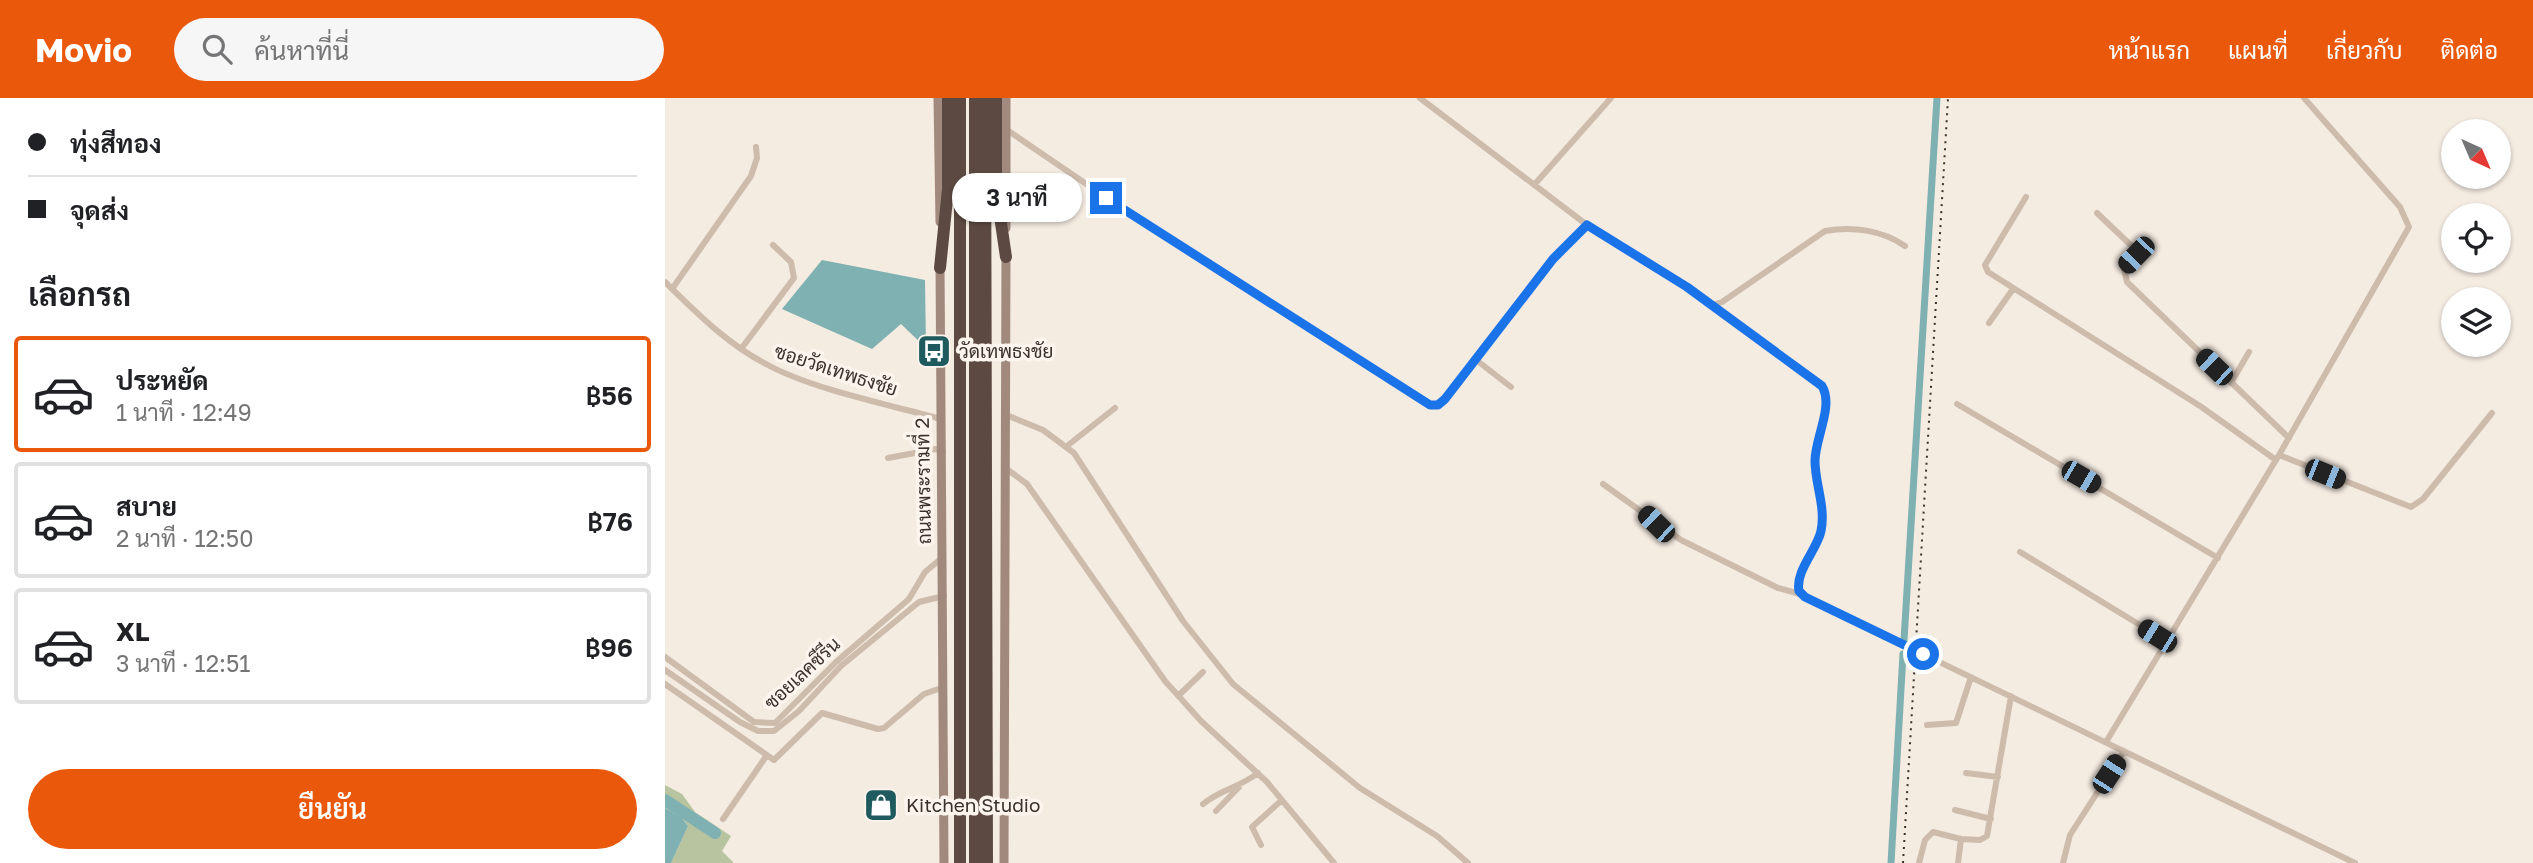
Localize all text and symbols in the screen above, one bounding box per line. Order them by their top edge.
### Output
search box [174,18,664,81]
text: Movio [35,30,132,69]
icon: search [198,30,236,68]
text: ค้นหาที่นี่ [254,35,349,66]
text: หน้าแรก [2109,35,2190,64]
text: แผนที่ [2228,35,2288,64]
text: เกี่ยวกับ [2326,35,2403,64]
text: ติดต่อ [2441,35,2498,64]
north arrow [2441,119,2511,189]
map controls [2441,119,2511,357]
text: ทุ่งสีทอง [70,128,162,159]
callout: 3 นาที [952,174,1081,222]
route end [1090,182,1122,214]
text: 3 นาที [986,183,1048,211]
text: จุดส่ง [70,195,129,226]
button: locate [2441,203,2511,273]
car [2114,233,2159,277]
text: เลือกรถ [28,275,131,313]
button: layers [2441,287,2511,357]
bus stop icon: วัดเทพธงชัย [915,332,953,370]
street label: ซอยวัดเทพธงชัย [772,339,901,400]
place label: วัดเทพธงชัย [959,339,1053,362]
car [2192,345,2237,389]
icon: car [32,363,95,426]
text: ประหยัด [116,365,209,396]
text: ฿56 [586,380,633,411]
text: 1 นาที · 12:49 [116,398,252,426]
street label: ถนนพระรามที่ 2 [905,418,935,545]
car [2302,456,2349,492]
car [2058,457,2105,497]
icon: car [32,489,95,552]
text: สบาย [116,491,177,522]
car [1634,502,1679,546]
text: ฿76 [587,506,633,537]
text: 2 นาที · 12:50 [116,524,253,552]
icon: car [32,615,95,678]
text: XL [116,616,150,647]
car [2134,616,2181,656]
text: ฿96 [585,632,633,663]
street label: ซอยเลคซีรีน [759,632,844,713]
route start [1907,638,1939,670]
text: 3 นาที · 12:51 [116,649,250,677]
car [2089,751,2130,797]
button: ยืนยัน [28,769,637,849]
shop icon: Kitchen Studio [862,786,900,824]
place label: Kitchen Studio [906,793,1040,816]

